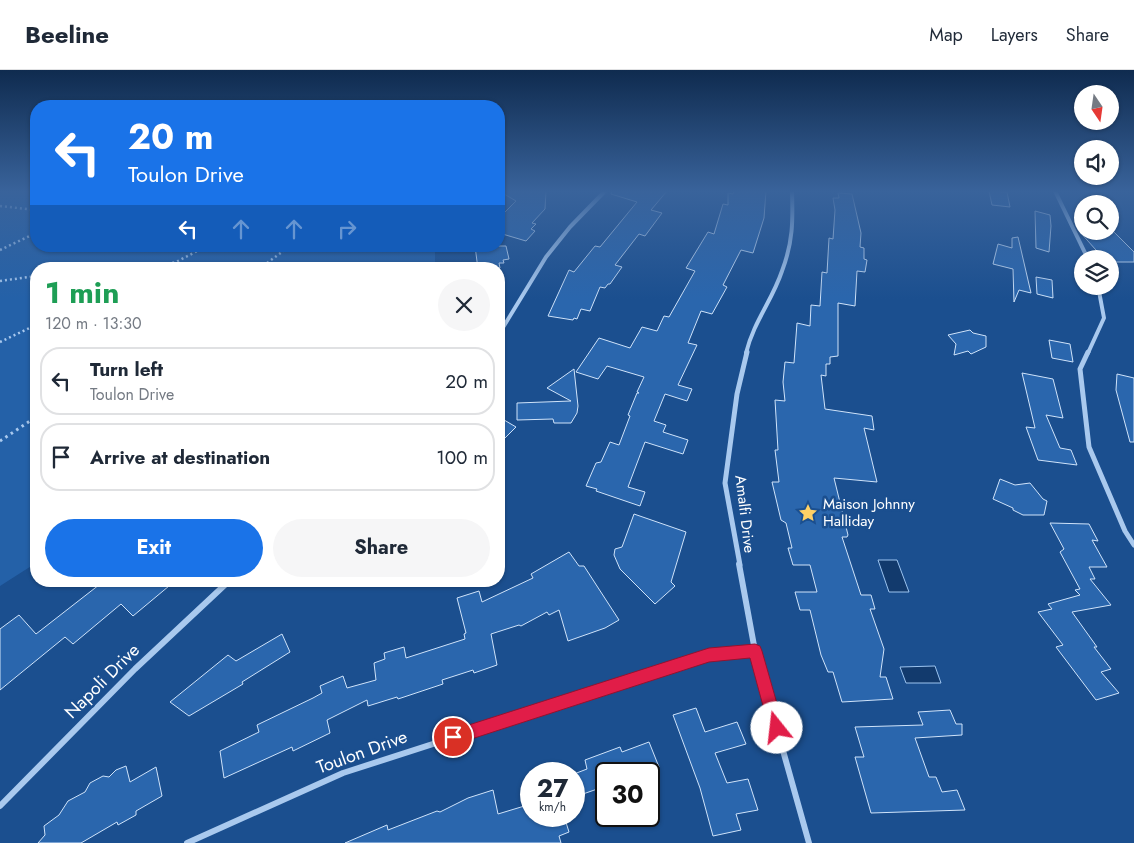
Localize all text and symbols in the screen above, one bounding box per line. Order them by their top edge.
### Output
text: Beeline [25,17,109,52]
text: Map [929,22,963,48]
text: Layers [991,22,1038,48]
text: Share [1066,22,1109,48]
north arrow [1074,85,1119,130]
map controls [1074,85,1119,295]
text: 20 m [128,112,213,162]
icon: left [45,120,110,185]
button: sound [1074,140,1119,185]
text: Toulon Drive [128,158,244,190]
button: search [1074,195,1119,240]
icon: left [174,215,202,243]
icon: ahead [227,215,255,243]
icon: ahead [280,215,308,243]
icon: right [333,215,361,243]
button: layers [1074,250,1119,295]
text: 1 min [45,271,119,314]
button: close [438,279,490,331]
text: 120 m · 13:30 [45,312,142,335]
text: Turn left [90,356,163,383]
icon: left [47,367,75,395]
text: 20 m [445,368,488,395]
text: Toulon Drive [90,383,174,406]
icon: arrive [47,443,75,471]
text: Arrive at destination [90,444,270,471]
text: 100 m [436,444,488,471]
street label: Amalfi Drive [729,474,761,554]
place label: Maison Johnny Halliday [823,493,915,532]
place icon: Maison Johnny Halliday [797,502,819,524]
button: Exit [45,519,263,577]
button: Share [273,519,490,577]
street label: Napoli Drive [59,638,145,724]
position arrow [750,701,802,753]
pin [432,716,474,758]
icon: arrive [439,723,467,751]
street label: Toulon Drive [313,724,411,780]
speed limit sign: 30 [595,762,660,827]
text: 27 [537,770,568,806]
text: km/h [539,798,566,816]

